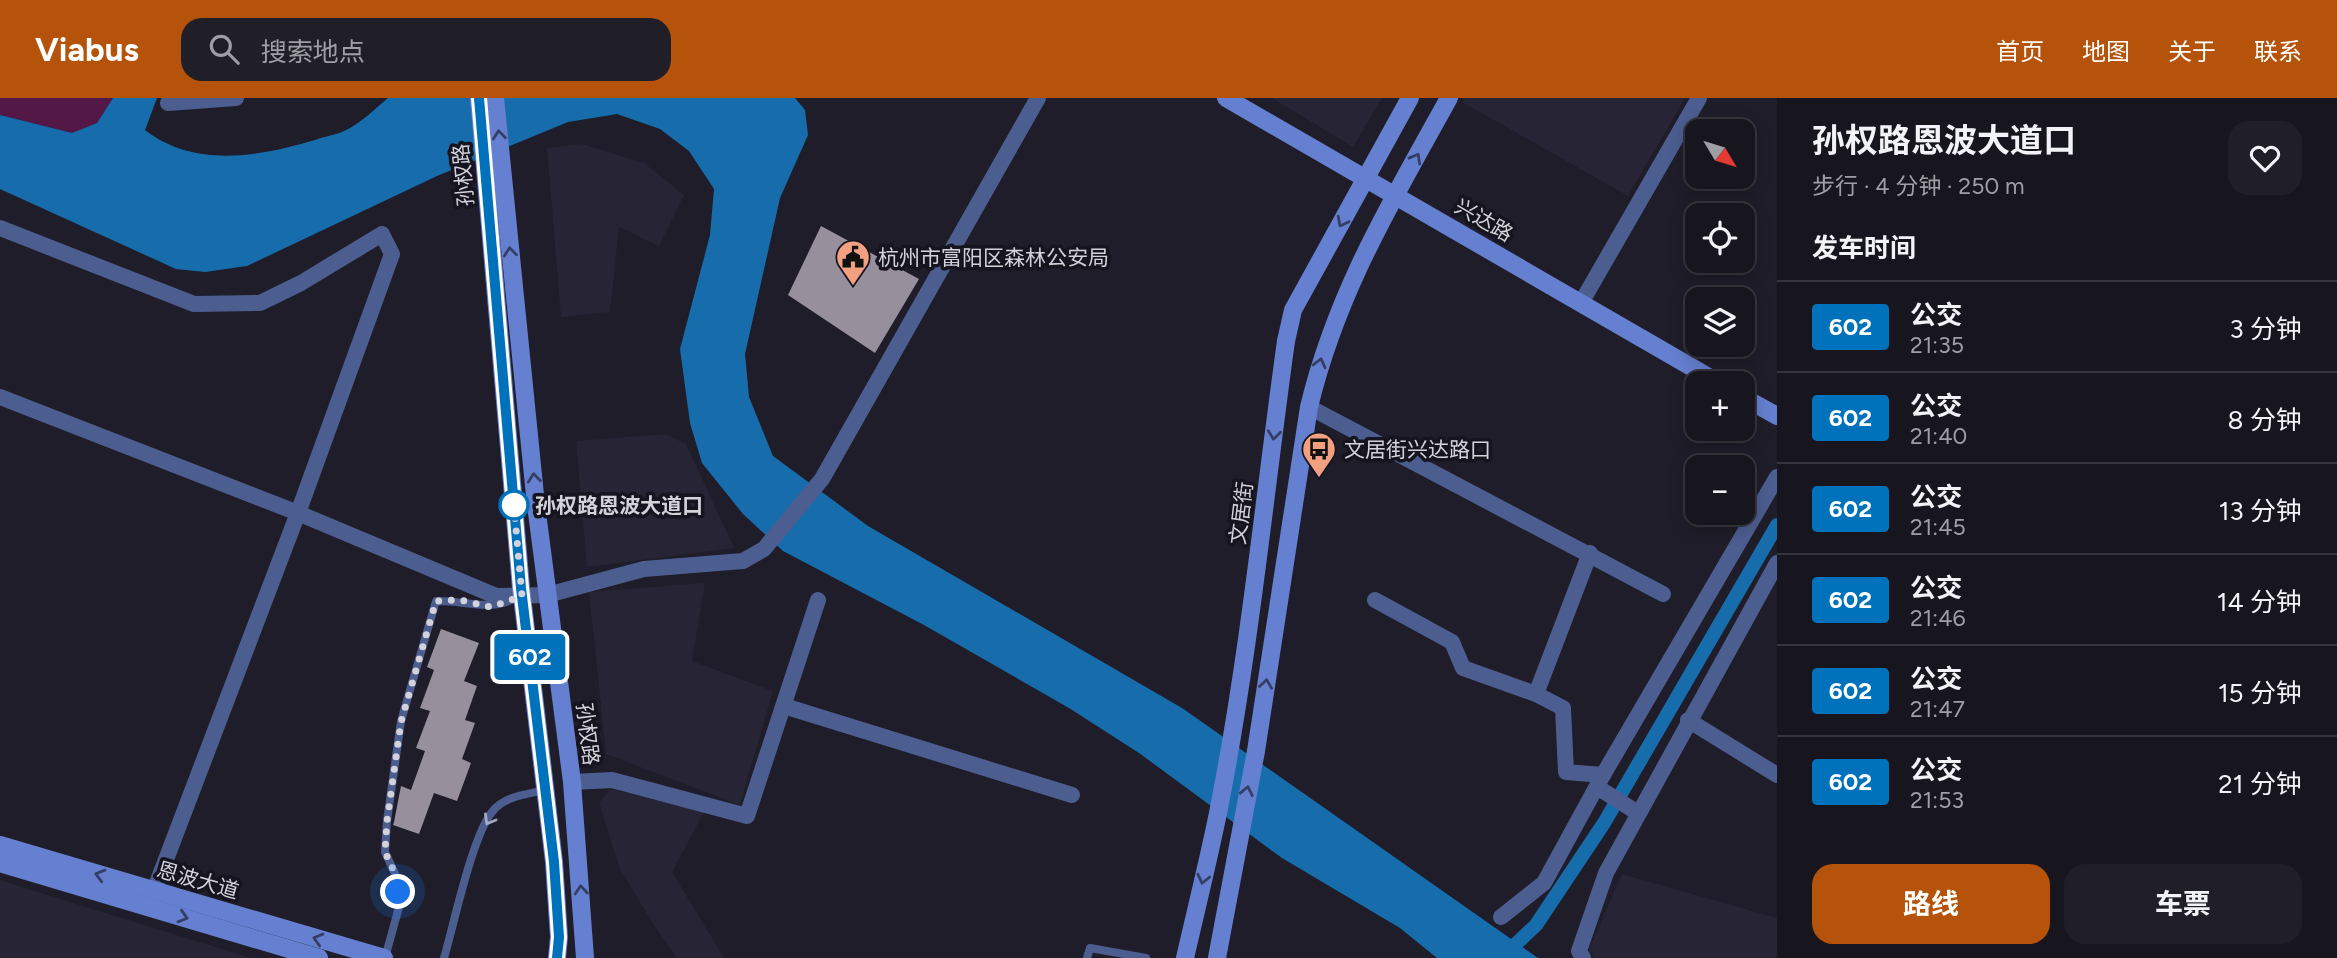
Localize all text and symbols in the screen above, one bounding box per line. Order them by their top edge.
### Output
search box [181,18,671,81]
text: Viabus [35,30,139,69]
icon: search [205,30,243,68]
text: 搜索地点 [261,36,365,68]
text: 首页 [1996,37,2044,66]
text: 地图 [2082,37,2130,66]
text: 关于 [2168,37,2216,66]
text: 联系 [2254,37,2302,66]
north arrow [1685,119,1755,189]
map controls [1685,119,1755,525]
text: 孙权路恩波大道口 [1812,121,2076,160]
button: heart [2228,121,2302,195]
one-way arrow [491,129,506,141]
street label: 孙权路 [448,143,478,207]
one-way arrow [1408,152,1421,165]
text: 步行 · 4 分钟 · 250 m [1812,172,2024,200]
street label: 兴达路 [1450,193,1518,247]
button: locate [1685,203,1755,273]
one-way arrow [1336,215,1350,227]
text: 发车时间 [1812,232,1916,264]
public building icon: 杭州市富阳区森林公安局 [834,238,872,287]
place label: 杭州市富阳区森林公安局 [878,245,1109,270]
one-way arrow [503,246,518,258]
button: layers [1685,287,1755,357]
text: 公交 [1910,299,1962,331]
text: 602 [1829,312,1872,341]
text: 3 分钟 [2229,313,2302,345]
text: 21:35 [1910,331,1964,359]
one-way arrow [1311,357,1326,369]
button: + [1685,371,1755,441]
text: 公交 [1910,390,1962,422]
text: 602 [1829,403,1872,432]
text: 8 分钟 [2228,404,2302,436]
text: 21:40 [1910,422,1967,450]
one-way arrow [1266,429,1281,441]
bus stop icon: 文居街兴达路口 [1300,430,1338,479]
place label: 文居街兴达路口 [1344,437,1491,462]
button: − [1685,455,1755,525]
one-way arrow [526,472,541,484]
street label: 文居街 [1225,480,1257,546]
text: 公交 [1910,481,1962,513]
marker: 孙权路恩波大道口 [499,490,529,520]
place label: 孙权路恩波大道口 [535,493,703,518]
text: 602 [1829,494,1872,523]
text: 13 分钟 [2219,495,2302,527]
text: 21:45 [1910,513,1966,541]
text: 公交 [1910,572,1962,604]
text: 602 [1829,585,1872,614]
text: 14 分钟 [2217,586,2302,618]
text: 21:46 [1910,604,1965,632]
line badge: 602 [490,634,570,680]
text: 602 [508,642,552,671]
text: 公交 [1910,663,1962,695]
text: 602 [1829,676,1872,705]
text: 15 分钟 [2218,677,2302,709]
one-way arrow [1258,678,1273,690]
text: 21:47 [1910,695,1965,723]
street label: 孙权路 [572,701,604,767]
text: 公交 [1910,754,1962,786]
text: 602 [1829,767,1872,796]
text: 21 分钟 [2218,768,2302,800]
one-way arrow [1239,785,1254,797]
text: 21:53 [1910,786,1964,814]
one-way arrow [484,812,497,825]
street label: 恩波大道 [154,856,242,904]
button: 路线 [1812,864,2050,944]
button: 车票 [2064,864,2302,944]
one-way arrow [94,868,106,883]
one-way arrow [1197,873,1211,885]
your location [380,874,415,909]
one-way arrow [574,884,589,895]
one-way arrow [177,909,189,924]
one-way arrow [312,933,324,947]

